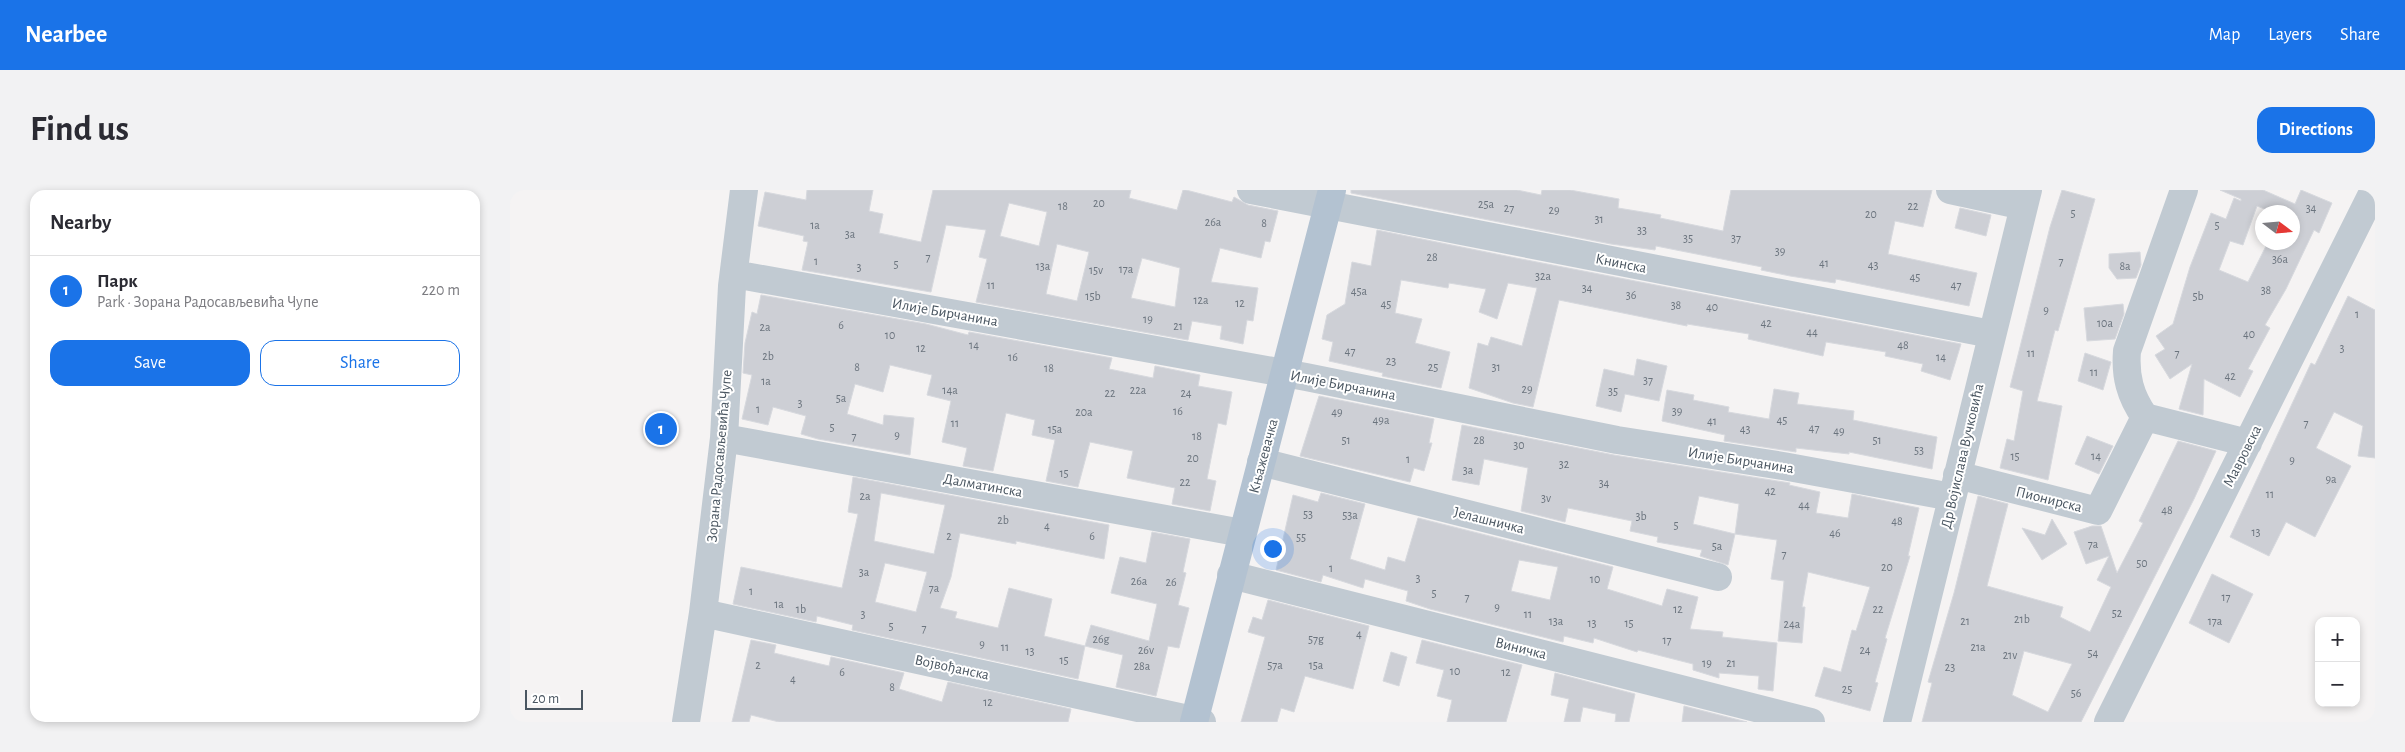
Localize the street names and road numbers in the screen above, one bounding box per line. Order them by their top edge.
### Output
street label: Книнска [1594,251,1648,276]
street label: Илије Бирчанина [891,296,999,329]
street label: Илије Бирчанина [1289,368,1397,403]
street label: Зорана Радосављевића Чупе [704,369,735,543]
street label: Др Војислава Вучковића [1938,382,1987,530]
street label: Књажевачка [1246,417,1281,495]
street label: Мавровска [2221,423,2264,489]
street label: Илије Бирчанина [1687,445,1795,476]
street label: Далматинска [942,471,1024,500]
street label: Пионирска [2014,484,2084,515]
street label: Јелашничка [1452,504,1526,537]
street label: Виничка [1494,635,1548,662]
street label: Војвођанска [913,652,991,683]

